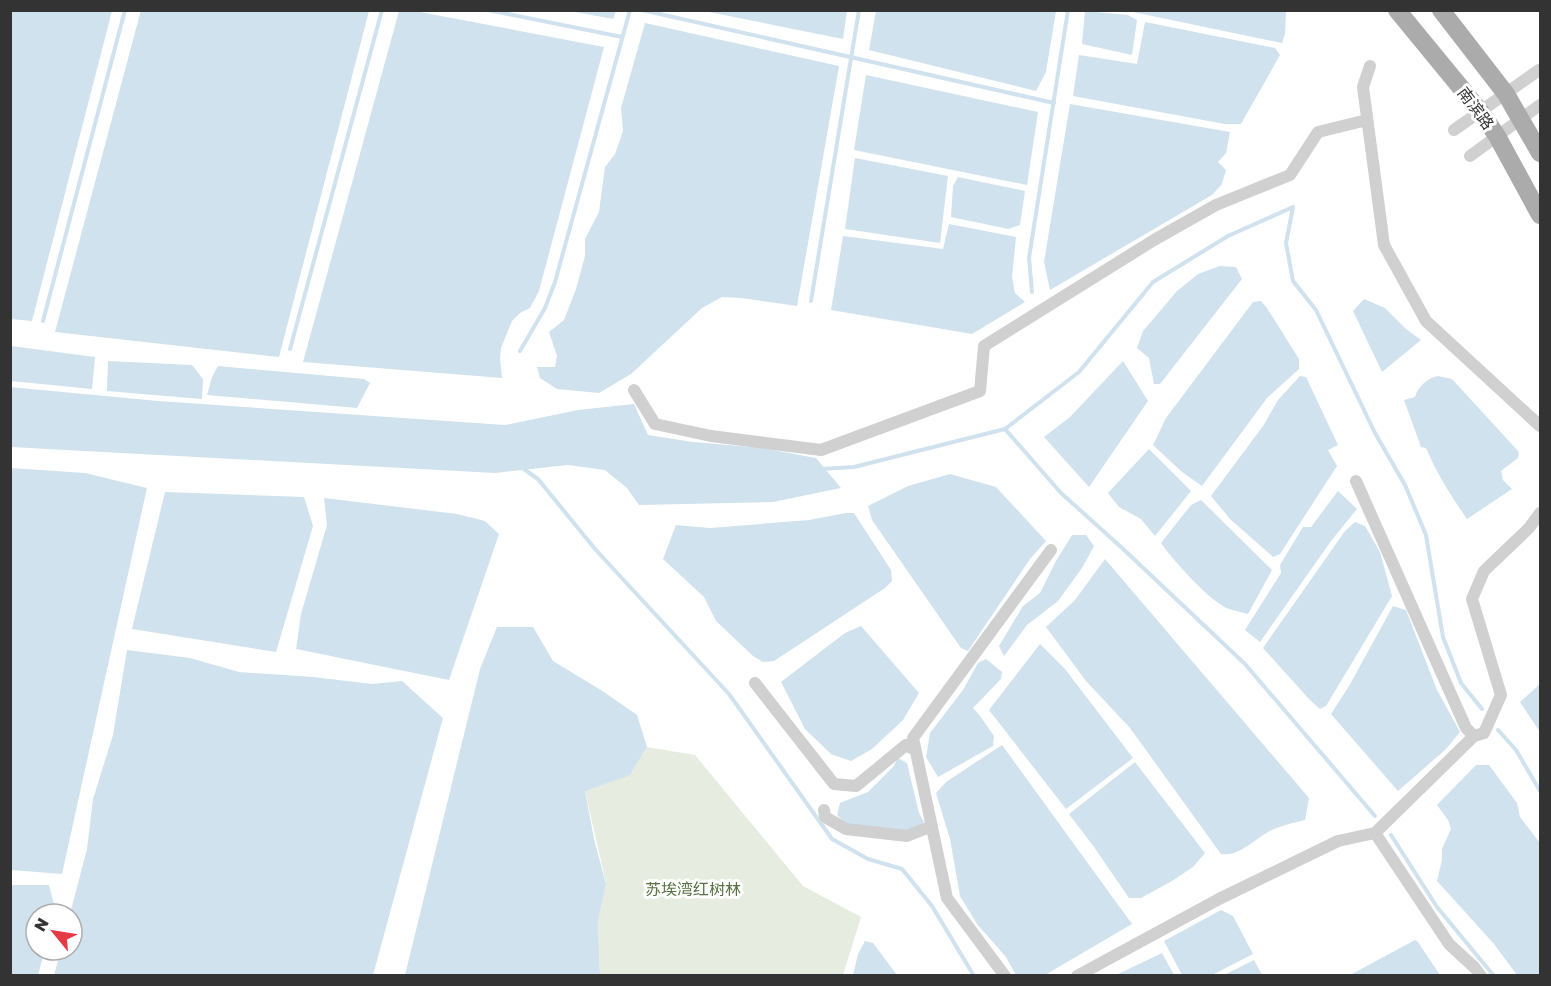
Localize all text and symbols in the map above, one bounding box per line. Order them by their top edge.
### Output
street label: 南滨路 [1454,83,1498,133]
park label: 苏埃湾红树林 [645,879,741,899]
north arrow [24,902,84,962]
text: N [29,914,53,935]

